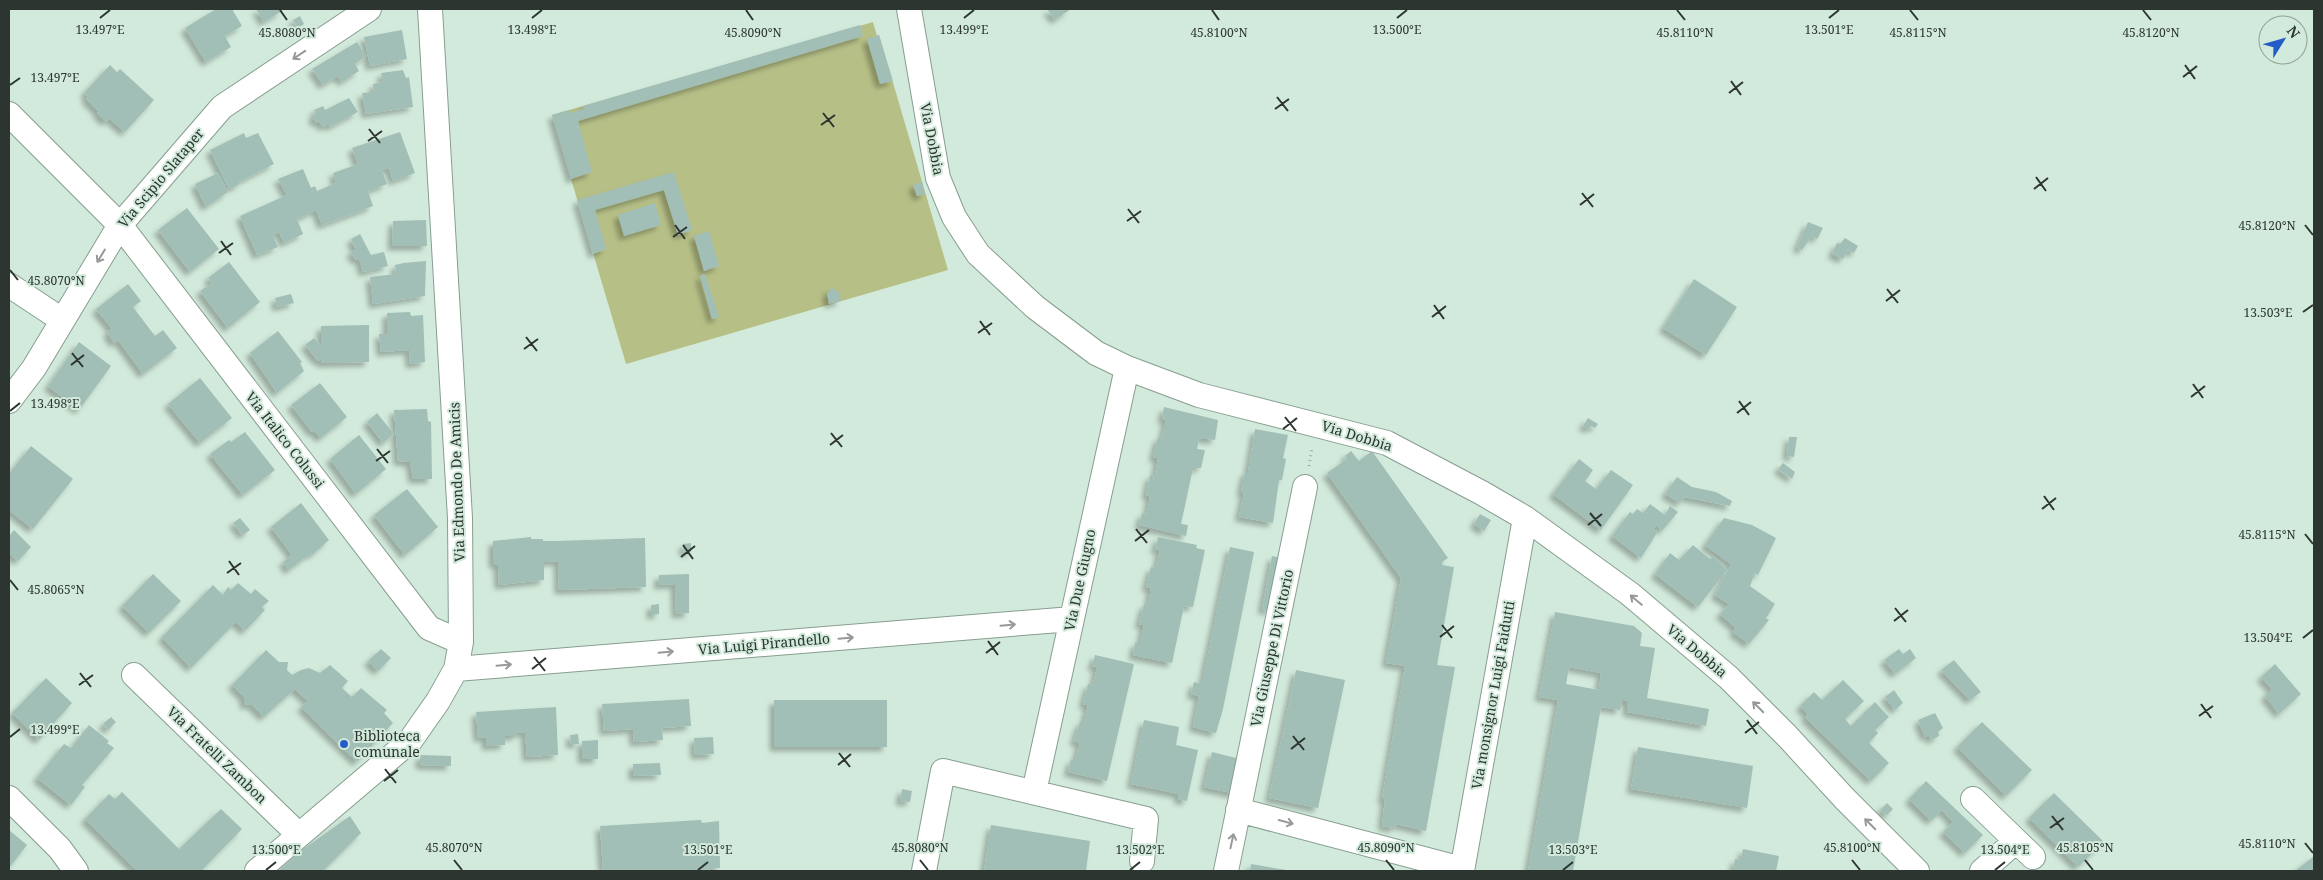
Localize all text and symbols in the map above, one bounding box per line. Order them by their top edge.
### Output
north arrow [2258,15,2308,65]
text: 13.497°E [76,21,124,38]
text: 13.498°E [508,21,556,38]
text: 13.499°E [940,21,988,38]
text: 13.500°E [1373,21,1421,38]
text: 13.501°E [1805,21,1853,38]
text: N [2283,22,2305,42]
text: 45.8080°N [258,24,316,41]
text: 45.8090°N [724,24,782,41]
text: 45.8100°N [1190,24,1248,41]
text: 45.8110°N [1656,24,1714,41]
text: 45.8115°N [1889,24,1947,41]
text: 45.8120°N [2122,24,2180,41]
one-way arrow [293,50,307,60]
text: 13.497°E [31,69,79,86]
street label: Via Dobbia [916,101,949,177]
street label: Via Scipio Slataper [113,124,208,231]
text: 45.8120°N [2238,217,2296,234]
one-way arrow [96,248,106,262]
text: 45.8070°N [27,272,85,289]
text: 13.503°E [2244,304,2292,321]
street label: Via Italico Colussi [242,387,329,492]
text: 13.498°E [31,395,79,412]
street label: Via Edmondo De Amicis [444,402,469,562]
street label: Via Dobbia [1319,416,1395,455]
text: 45.8115°N [2238,526,2296,543]
street label: Via Due Giugno [1059,527,1100,633]
street label: Via Giuseppe Di Vittorio [1246,568,1297,728]
text: 45.8065°N [27,581,85,598]
one-way arrow [1630,594,1643,605]
street label: Via monsignor Luigi Faidutti [1467,599,1519,791]
one-way arrow [999,620,1015,629]
street label: Via Dobbia [1663,620,1732,682]
street label: Via Luigi Pirandello [697,628,831,659]
text: 13.504°E [2244,629,2292,646]
one-way arrow [837,633,853,642]
one-way arrow [658,647,674,657]
one-way arrow [496,660,512,670]
one-way arrow [1752,701,1764,713]
street label: Via Fratelli Zambon [163,702,272,807]
text: 13.499°E [31,721,79,738]
place label: Biblioteca comunale [354,726,420,761]
marker: Biblioteca comunale [338,738,350,750]
one-way arrow [1277,818,1293,828]
one-way arrow [1864,818,1876,831]
one-way arrow [1228,833,1237,849]
text: 45.8110°N [2238,835,2296,852]
text: 45.8070°N [425,839,483,856]
text: 45.8080°N [891,839,949,856]
text: 45.8090°N [1357,839,1415,856]
text: 45.8100°N [1823,839,1881,856]
text: 45.8105°N [2056,839,2114,856]
text: 13.500°E [252,841,300,858]
text: 13.501°E [684,841,732,858]
text: 13.502°E [1116,841,1164,858]
text: 13.503°E [1549,841,1597,858]
text: 13.504°E [1981,841,2029,858]

